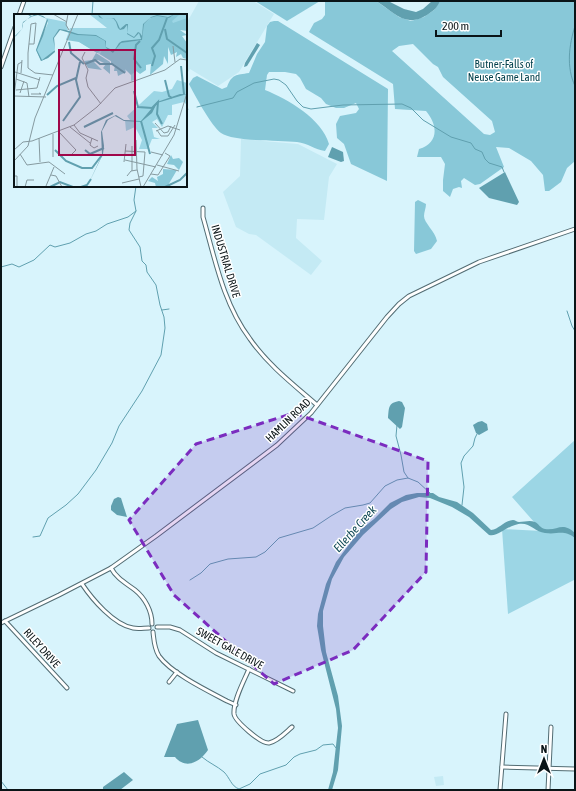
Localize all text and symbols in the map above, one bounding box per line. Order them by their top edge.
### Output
scale bar [436,12,501,38]
inset map [14,14,187,187]
text: 200 m [442,19,469,33]
park label: Butner-Falls of Neuse Game Land [468,58,540,83]
street label: INDUSTRIAL DRIVE [209,223,243,299]
street label: HAMLIN ROAD [263,396,313,444]
water label: Ellerbe Creek [331,502,380,555]
street label: SWEET GALE DRIVE [195,625,266,671]
street label: RILEY DRIVE [21,626,63,670]
north arrow [524,739,564,779]
text: N [541,743,547,755]

